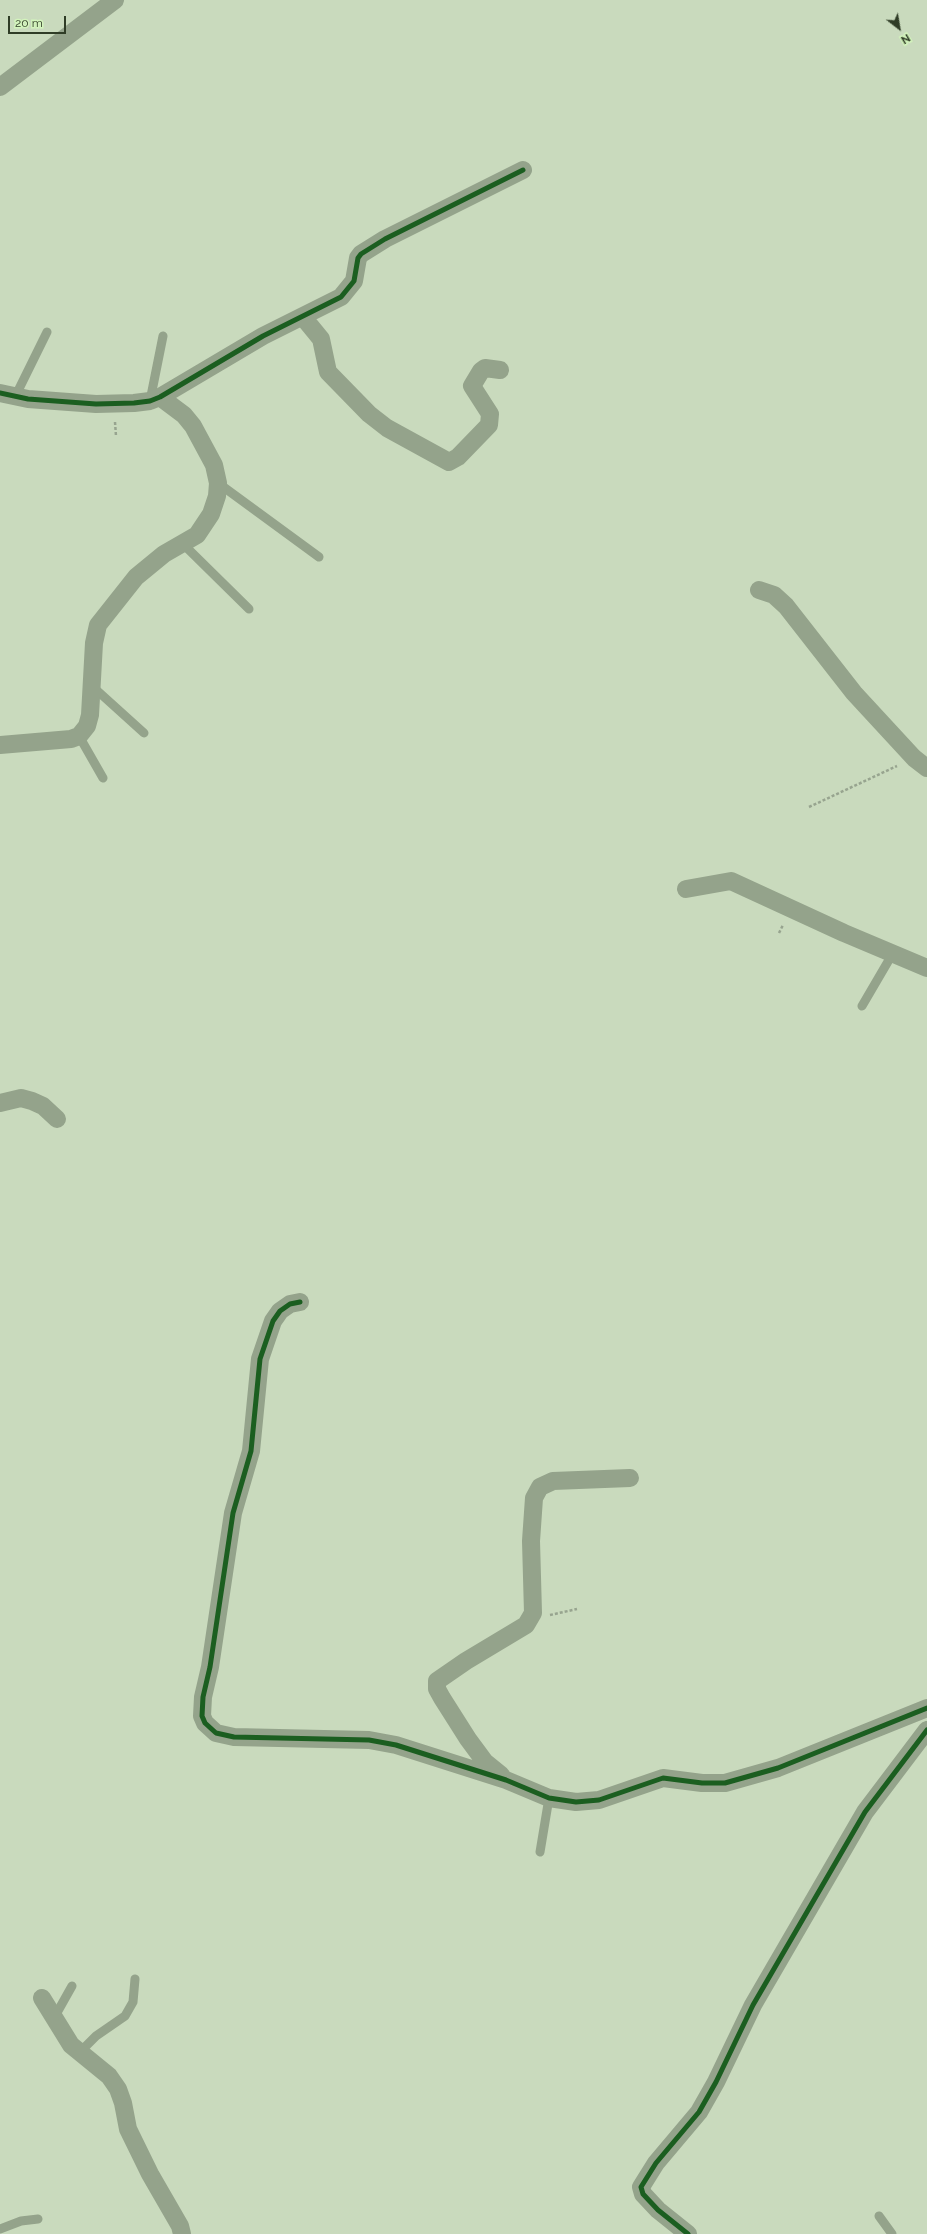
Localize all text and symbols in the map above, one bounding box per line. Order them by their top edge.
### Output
scale bar [10,8,68,34]
north arrow [879,8,919,48]
text: 20 m [15,16,43,30]
text: N [898,31,912,46]

